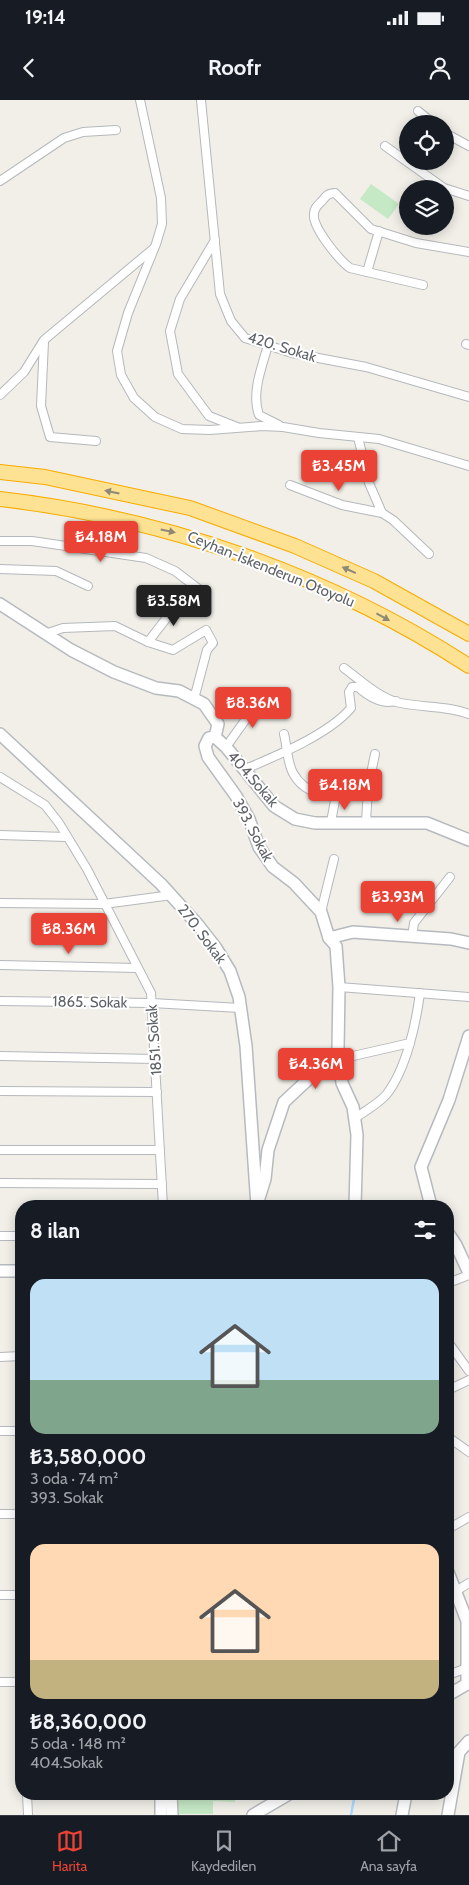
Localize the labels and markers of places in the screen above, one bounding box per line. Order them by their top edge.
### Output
pin: ₺3.45M [298,450,380,492]
pin: ₺4.18M [60,520,142,563]
pin: ₺3.58M [133,584,215,627]
pin: ₺8.36M [212,686,294,729]
pin: ₺4.18M [304,768,386,811]
pin: ₺3.93M [357,880,439,923]
pin: ₺8.36M [28,912,110,955]
pin: ₺4.36M [275,1048,357,1090]

